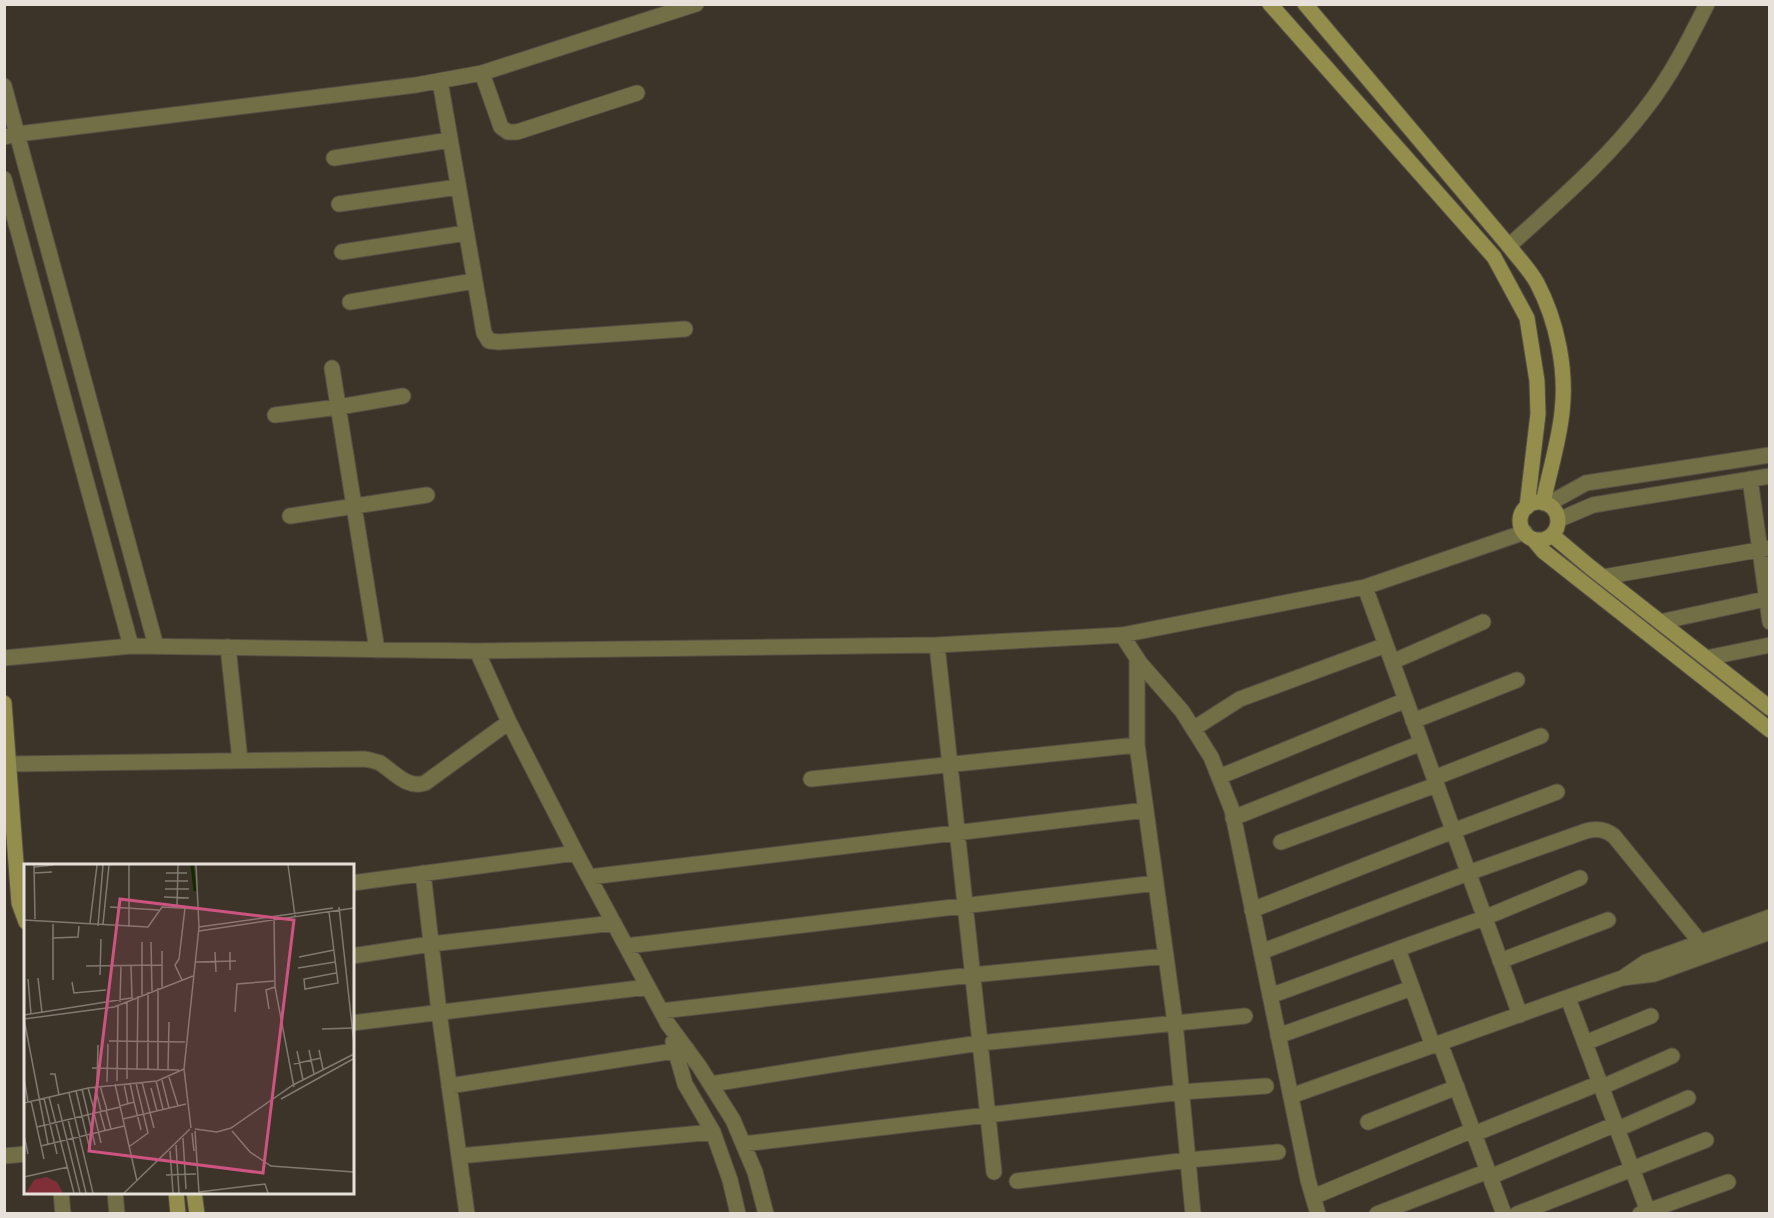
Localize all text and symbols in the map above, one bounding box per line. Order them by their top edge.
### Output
inset map [24,864,354,1194]

